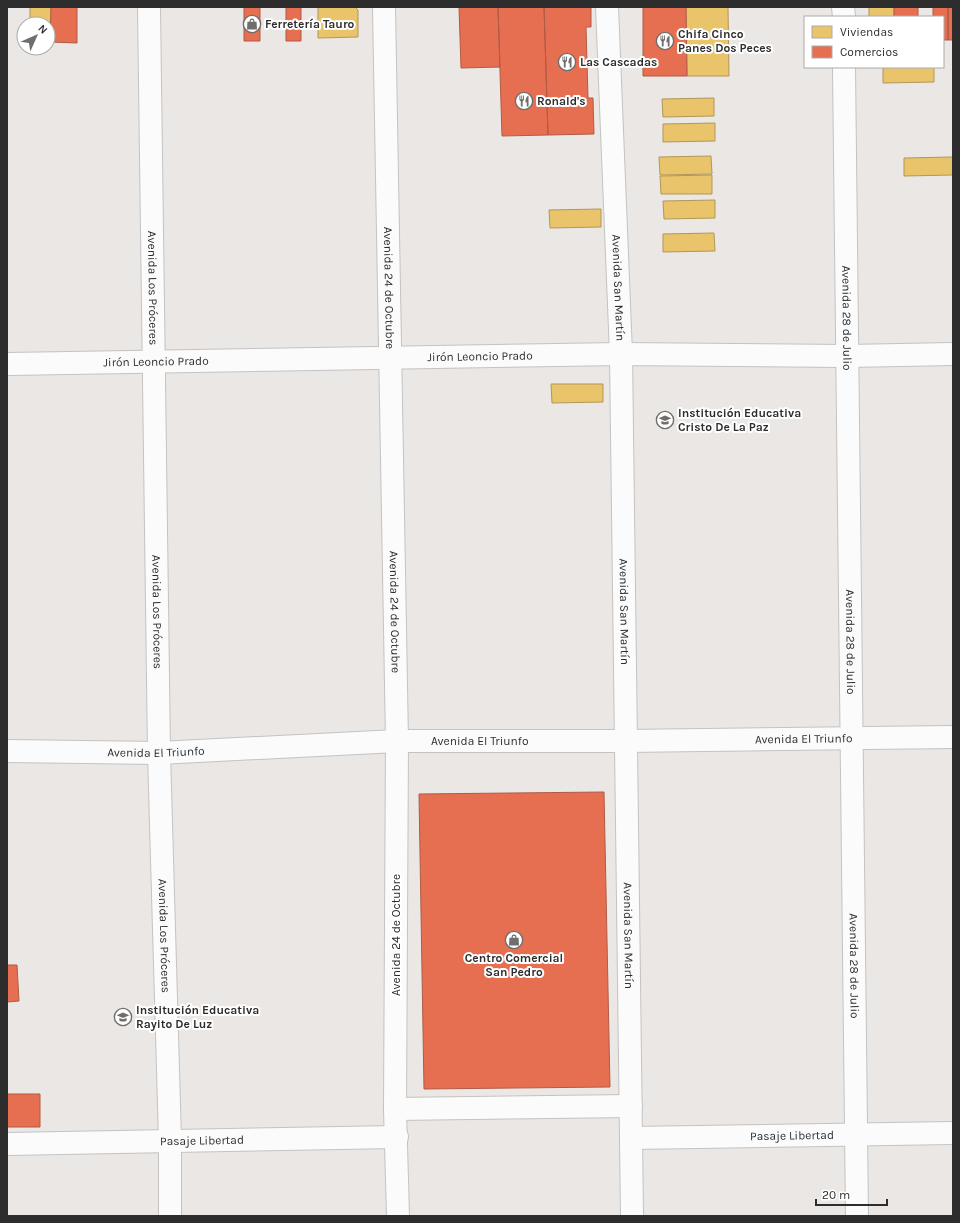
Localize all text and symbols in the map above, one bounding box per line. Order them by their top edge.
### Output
shop icon: Ferretería Tauro [242,14,262,34]
north arrow [16,16,56,56]
legend [804,16,944,68]
place label: Ferretería Tauro [265,17,355,31]
text: N [35,22,50,37]
text: Viviendas [840,25,893,39]
place label: Chifa Cinco Panes Dos Peces [678,27,772,55]
restaurant icon: Chifa Cinco Panes Dos Peces [655,31,675,51]
text: Comercios [840,45,898,59]
restaurant icon: Las Cascadas [557,52,577,72]
place label: Las Cascadas [580,55,657,69]
restaurant icon: Ronald's [514,91,534,111]
place label: Ronald's [537,94,586,108]
street label: Avenida 24 de Octubre [381,227,397,349]
street label: Avenida Los Próceres [145,231,161,345]
street label: Avenida San Martín [609,234,627,341]
street label: Avenida 28 de Julio [839,265,854,371]
street label: Jirón Leoncio Prado [427,348,533,364]
street label: Jirón Leoncio Prado [103,354,209,369]
place label: Institución Educativa Cristo De La Paz [678,406,801,434]
school or university icon: Institución Educativa Cristo De La Paz [655,410,675,430]
street label: Avenida 24 de Octubre [387,551,403,673]
street label: Avenida Los Próceres [149,555,165,669]
street label: Avenida San Martín [617,558,632,665]
street label: Avenida 28 de Julio [843,589,858,695]
street label: Avenida El Triunfo [755,731,853,746]
street label: Avenida El Triunfo [431,734,528,748]
street label: Avenida El Triunfo [107,744,205,760]
street label: Avenida 24 de Octubre [389,874,403,996]
street label: Avenida Los Próceres [156,878,173,993]
street label: Avenida San Martín [621,882,636,989]
street label: Avenida 28 de Julio [847,913,862,1019]
shop icon: Centro Comercial San Pedro [504,930,524,950]
place label: Centro Comercial San Pedro [465,951,563,979]
place label: Institución Educativa Rayito De Luz [136,1003,259,1031]
school or university icon: Institución Educativa Rayito De Luz [113,1007,133,1027]
street label: Pasaje Libertad [750,1128,834,1143]
street label: Pasaje Libertad [160,1133,244,1148]
scale bar [816,1181,887,1207]
text: 20 m [822,1188,850,1202]

